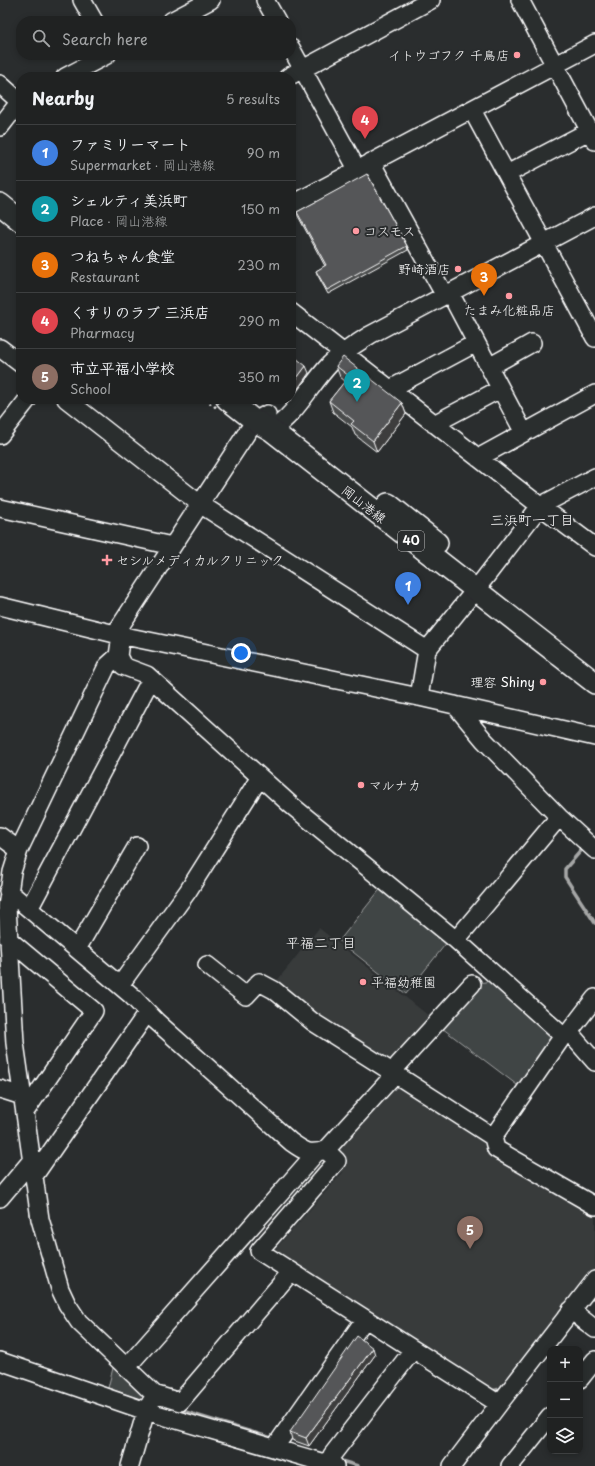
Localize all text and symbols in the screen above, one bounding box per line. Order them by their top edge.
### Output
search box [16,16,296,60]
icon: search [30,27,52,49]
text: Search here [62,27,148,50]
place label: イトウゴフク 千鳥店 [388,45,509,64]
marker: イトウゴフク 千鳥店 [512,50,522,60]
text: Nearby [32,85,94,111]
text: 5 results [226,89,280,108]
pin: 4 [352,106,378,139]
text: ファミリーマート [70,132,191,155]
text: 1 [42,143,48,162]
text: 90 m [247,143,280,162]
text: Supermarket · 岡山港線 [70,155,215,174]
text: シェルティ美浜町 [70,188,188,211]
text: 2 [40,199,50,218]
text: 150 m [241,199,280,218]
text: Place · 岡山港線 [70,211,167,230]
place label: コスモス [364,221,415,240]
marker: コスモス [351,226,361,236]
text: つねちゃん食堂 [70,244,175,267]
text: 3 [41,255,49,274]
text: 230 m [238,255,280,274]
place label: 野崎酒店 [398,259,450,278]
pin: 3 [471,263,497,296]
marker: 野崎酒店 [453,264,463,274]
text: Restaurant [70,267,140,286]
marker: たまみ化粧品店 [504,291,514,301]
text: くすりのラブ 三浜店 [70,300,210,323]
place label: たまみ化粧品店 [463,300,555,319]
text: 4 [41,311,49,330]
text: 290 m [239,311,280,330]
text: Pharmacy [70,323,135,342]
text: 市立平福小学校 [70,356,175,379]
text: 5 [41,367,49,386]
text: 350 m [238,367,280,386]
pin: 2 [344,369,370,402]
text: School [70,379,111,398]
street label: 岡山港線 [338,480,391,528]
district label: 三浜町一丁目 [490,509,574,530]
road number: 40 [398,531,424,551]
place label: セシルメディカルクリニック [116,550,284,569]
marker: セシルメディカルクリニック [101,554,113,566]
pin: 1 [395,572,421,605]
your location [231,643,251,663]
place label: 理容 Shiny [470,672,535,691]
marker: 理容 Shiny [538,677,548,687]
place label: マルナカ [369,775,421,794]
marker: マルナカ [356,780,366,790]
district label: 平福二丁目 [286,932,356,953]
place label: 平福幼稚園 [371,972,436,991]
marker: 平福幼稚園 [358,977,368,987]
pin: 5 [457,1216,483,1249]
map controls [547,1346,583,1454]
button: + [547,1346,583,1382]
button: − [547,1382,583,1418]
button: layers [547,1418,583,1454]

